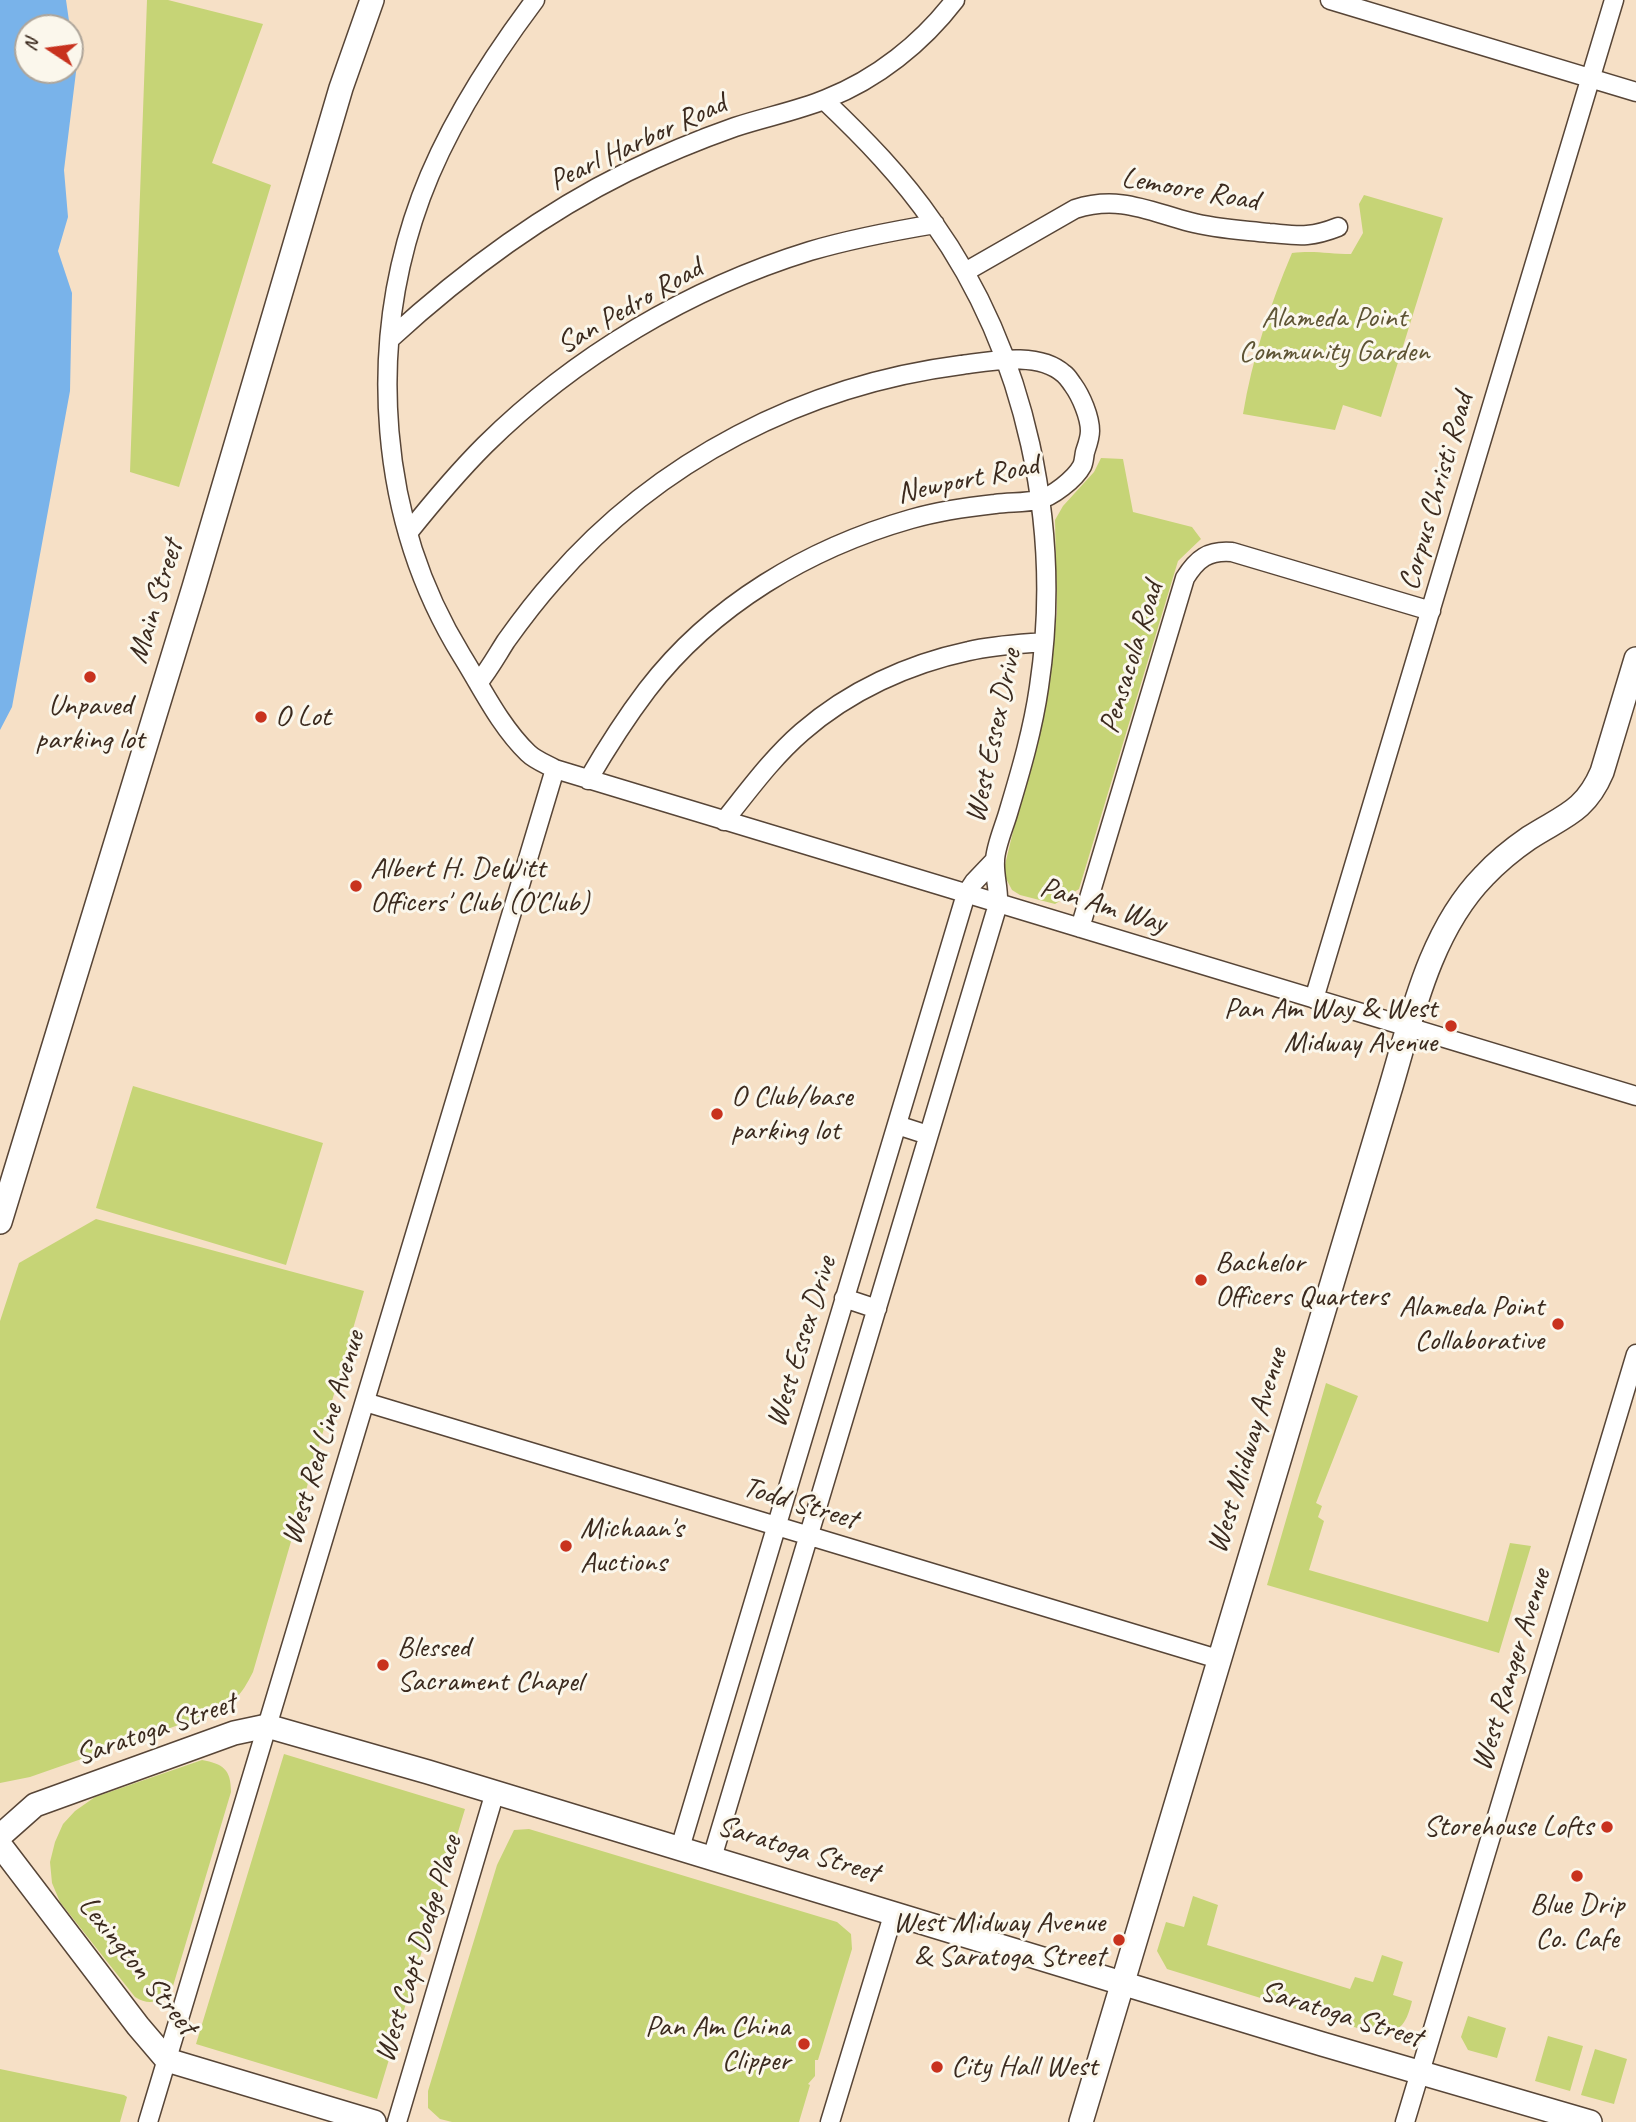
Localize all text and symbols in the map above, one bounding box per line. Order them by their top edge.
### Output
north arrow [14,14,84,84]
text: N [17,36,44,53]
street label: Pearl Harbor Road [544,86,732,200]
street label: Lemoore Road [1119,160,1261,220]
street label: San Pedro Road [551,251,709,363]
park label: Alameda Point Community Garden [1238,300,1430,370]
street label: Corpus Christi Road [1392,389,1482,595]
street label: Newport Road [894,447,1042,513]
street label: Main Street [120,536,192,668]
street label: Pensacola Road [1092,578,1172,738]
street label: West Essex Drive [958,646,1030,826]
marker: Unpaved parking lot [82,669,98,685]
place label: Unpaved parking lot [36,688,144,758]
place label: O Lot [275,699,330,735]
marker: O Lot [253,709,269,725]
place label: Albert H. DeWitt Officers' Club (O'Club) [370,851,589,922]
street label: Pan Am Way [1036,870,1170,942]
marker: Albert H. DeWitt Officers' Club (O'Club) [348,878,364,894]
place label: Pan Am Way & West Midway Avenue [1224,991,1437,1062]
marker: Pan Am Way & West Midway Avenue [1443,1018,1459,1034]
place label: O Club/base parking lot [731,1079,852,1150]
marker: O Club/base parking lot [709,1106,725,1122]
place label: Bachelor Officers Quarters [1215,1245,1388,1316]
street label: West Essex Drive [759,1252,845,1432]
marker: Bachelor Officers Quarters [1193,1272,1209,1288]
place label: Alameda Point Collaborative [1399,1289,1544,1360]
marker: Alameda Point Collaborative [1550,1316,1566,1332]
street label: West Red Line Avenue [274,1327,374,1549]
street label: West Midway Avenue [1200,1344,1296,1558]
street label: Todd Street [738,1470,862,1538]
place label: Michaan's Auctions [580,1511,683,1582]
marker: Michaan's Auctions [558,1538,574,1554]
street label: West Ranger Avenue [1464,1565,1560,1775]
place label: Blessed Sacrament Chapel [397,1630,582,1700]
marker: Blessed Sacrament Chapel [375,1657,391,1673]
street label: Saratoga Street [71,1686,241,1774]
street label: Saratoga Street [713,1808,883,1892]
place label: Storehouse Lofts [1423,1809,1593,1845]
marker: Storehouse Lofts [1599,1819,1615,1835]
street label: West Capt Dodge Place [367,1831,471,2067]
marker: Blue Drip Co. Cafe [1569,1868,1585,1884]
place label: Blue Drip Co. Cafe [1530,1887,1624,1958]
street label: Lexington Street [70,1889,204,2043]
place label: West Midway Avenue & Saratoga Street [893,1905,1105,1976]
marker: West Midway Avenue & Saratoga Street [1111,1932,1127,1948]
street label: Saratoga Street [1256,1973,1426,2057]
place label: Pan Am China Clipper [645,2009,790,2080]
marker: Pan Am China Clipper [796,2036,812,2052]
place label: City Hall West [951,2049,1097,2085]
marker: City Hall West [929,2059,945,2075]

